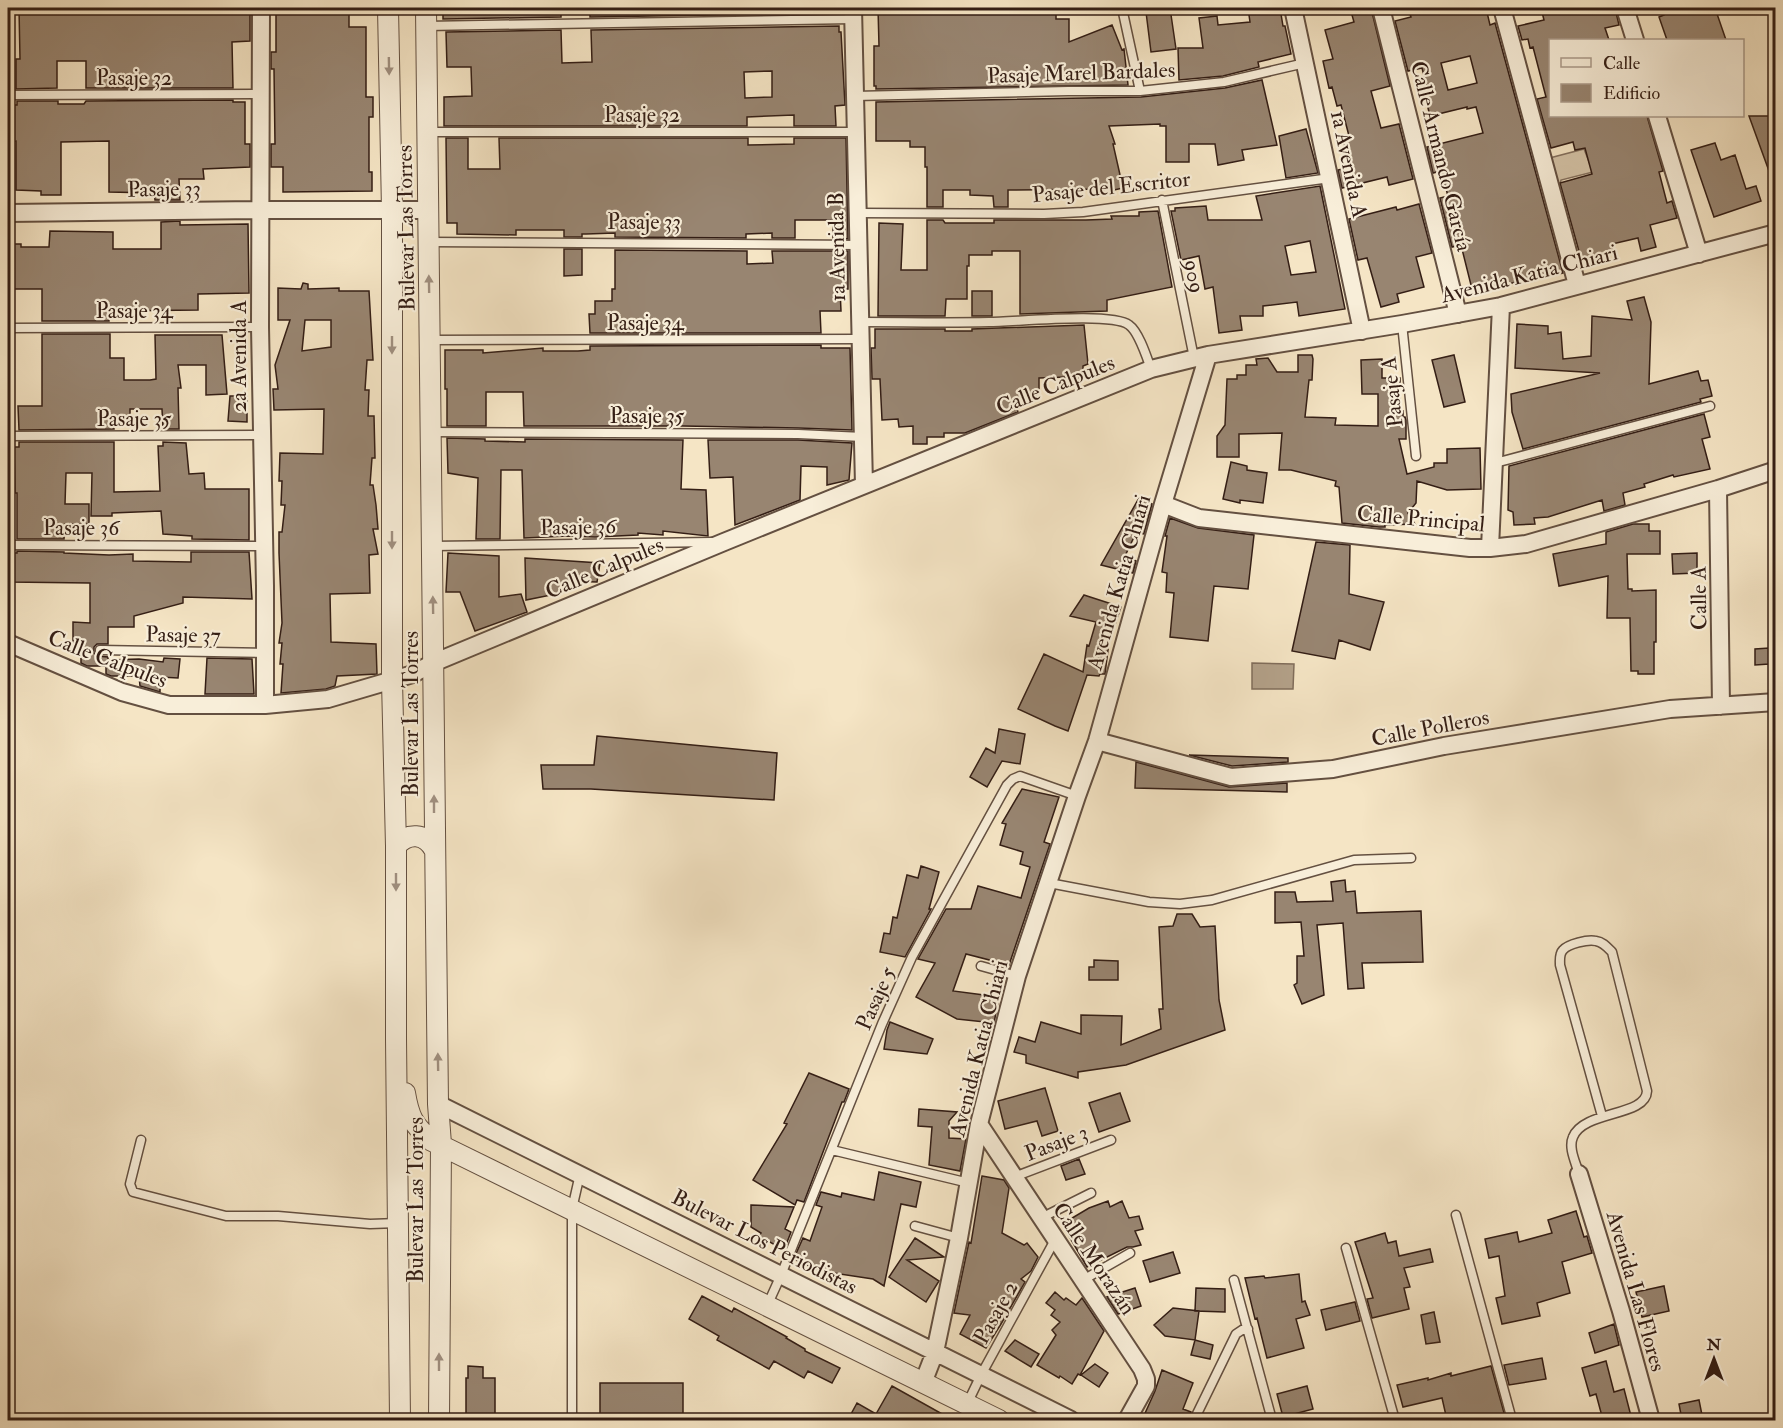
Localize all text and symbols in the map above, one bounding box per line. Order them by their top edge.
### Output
legend [1549,39,1744,117]
text: Calle [1603,52,1641,75]
one-way arrow [384,56,394,75]
street label: Pasaje Marel Bardales [986,56,1176,90]
street label: Calle Armando García [1404,58,1478,255]
street label: Pasaje 32 [96,64,172,92]
text: Edificio [1603,82,1660,105]
street label: Pasaje 32 [604,101,680,129]
street label: 1a Avenida A [1324,108,1374,220]
street label: Bulevar Las Torres [391,145,421,311]
street label: Pasaje del Escritor [1030,165,1193,209]
street label: Pasaje 33 [127,174,201,204]
street label: 1a Avenida B [822,192,852,302]
street label: Pasaje 33 [607,208,681,236]
street label: Avenida Katia Chiari [1437,238,1621,310]
street label: 909 [1176,255,1211,296]
one-way arrow [424,274,434,293]
street label: Pasaje 34 [95,297,174,325]
street label: 2a Avenida A [225,300,253,412]
street label: Pasaje 34 [606,309,685,337]
one-way arrow [387,335,397,354]
street label: Calle Calpules [992,348,1119,422]
street label: Pasaje A [1374,355,1410,429]
street label: Pasaje 35 [609,402,685,430]
street label: Pasaje 35 [96,405,172,433]
street label: Avenida Katia Chiari [1080,491,1157,674]
street label: Calle Principal [1356,499,1487,540]
street label: Pasaje 36 [540,512,618,542]
street label: Pasaje 36 [43,514,121,542]
one-way arrow [387,530,397,549]
street label: Calle Calpules [541,531,668,606]
street label: Calle A [1684,566,1714,630]
one-way arrow [428,595,438,614]
street label: Pasaje 37 [145,620,221,650]
street label: Calle Calpules [44,623,171,695]
street label: Bulevar Las Torres [397,631,425,797]
street label: Calle Polleros [1369,703,1491,753]
one-way arrow [429,795,439,814]
one-way arrow [391,872,401,891]
street label: Avenida Katia Chiari [943,957,1015,1141]
street label: Pasaje 5 [850,962,902,1035]
one-way arrow [433,1053,442,1072]
street label: Bulevar Las Torres [402,1117,430,1283]
street label: Pasaje 3 [1021,1118,1092,1168]
street label: Bulevar Los Periodistas [667,1183,862,1301]
street label: Calle Morazán [1046,1197,1142,1320]
street label: Avenida Las Flores [1599,1207,1672,1375]
street label: Pasaje 2 [967,1276,1025,1349]
north arrow [1684,1329,1744,1389]
text: N [1706,1335,1722,1355]
one-way arrow [434,1353,444,1372]

